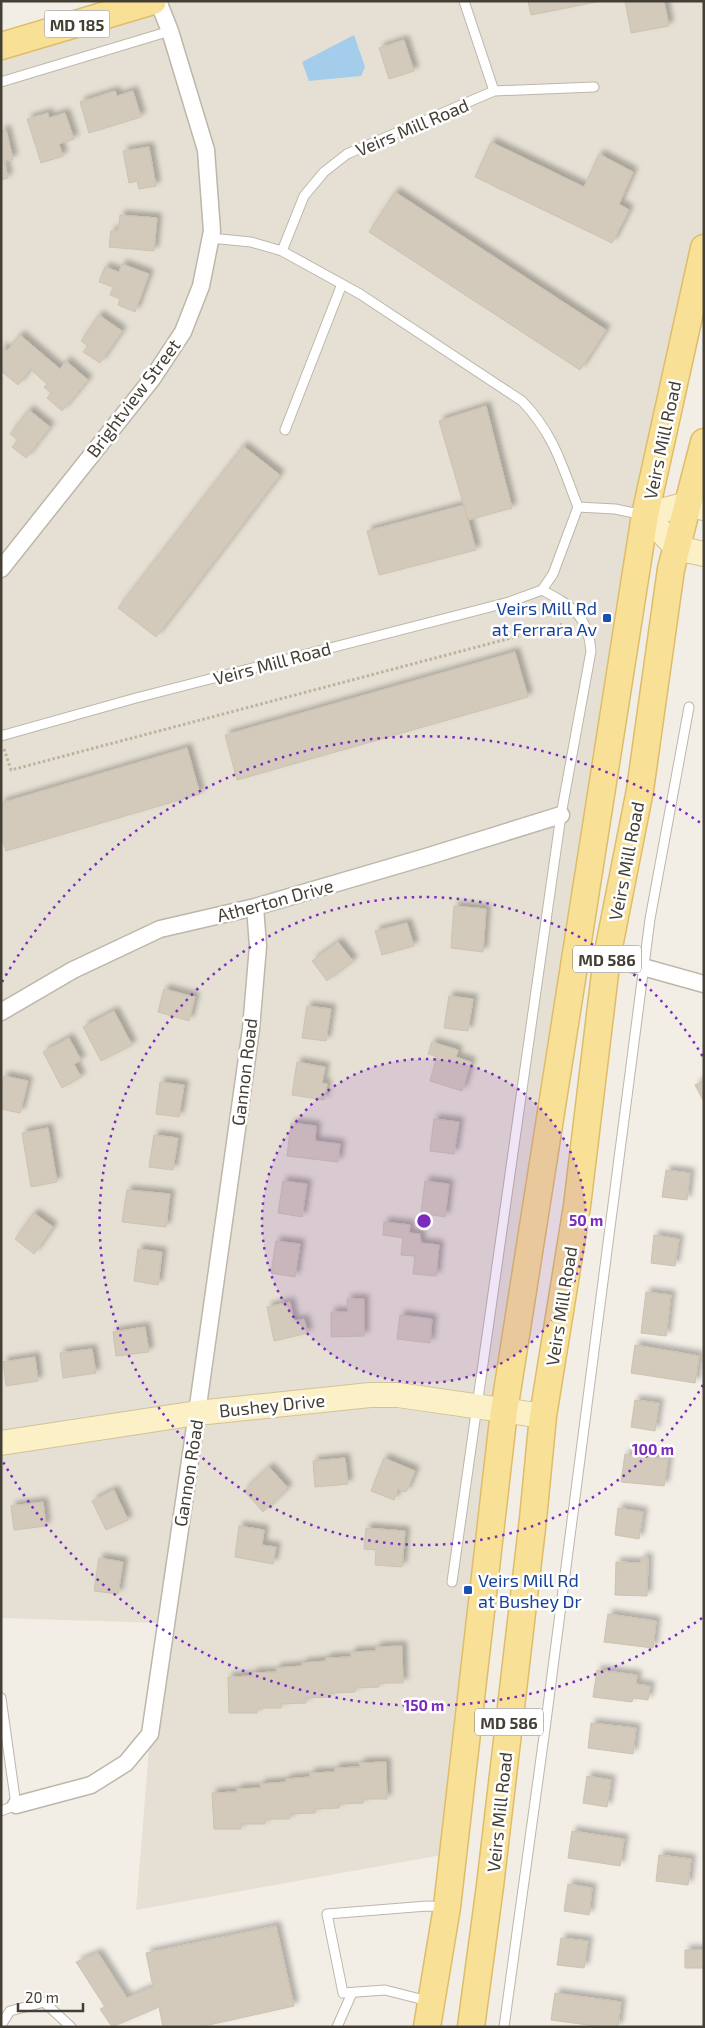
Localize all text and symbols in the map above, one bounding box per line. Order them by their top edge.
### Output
road number: MD 185 [44,10,110,38]
street label: Veirs Mill Road [352,93,472,161]
street label: Brightview Street [81,334,185,461]
street label: Veirs Mill Road [639,379,685,501]
place label: Veirs Mill Rd at Ferrara Av [492,597,597,640]
marker: Veirs Mill Rd at Ferrara Av [601,612,613,624]
street label: Veirs Mill Road [211,637,333,689]
street label: Veirs Mill Road [604,800,648,922]
street label: Atherton Drive [214,874,336,926]
road number: MD 586 [573,946,641,972]
street label: Gannon Road [226,1017,262,1127]
text: 50 m [569,1211,603,1229]
centre of rings [415,1212,433,1230]
street label: Veirs Mill Road [541,1245,581,1367]
street label: Bushey Drive [218,1388,326,1422]
street label: Gannon Road [169,1418,207,1528]
text: 100 m [632,1440,674,1458]
place label: Veirs Mill Rd at Bushey Dr [478,1569,582,1612]
marker: Veirs Mill Rd at Bushey Dr [462,1584,474,1596]
text: 150 m [404,1696,444,1714]
road number: MD 586 [475,1708,543,1735]
street label: Veirs Mill Road [482,1751,516,1873]
scale bar [18,1980,82,2012]
text: 20 m [25,1988,59,2006]

